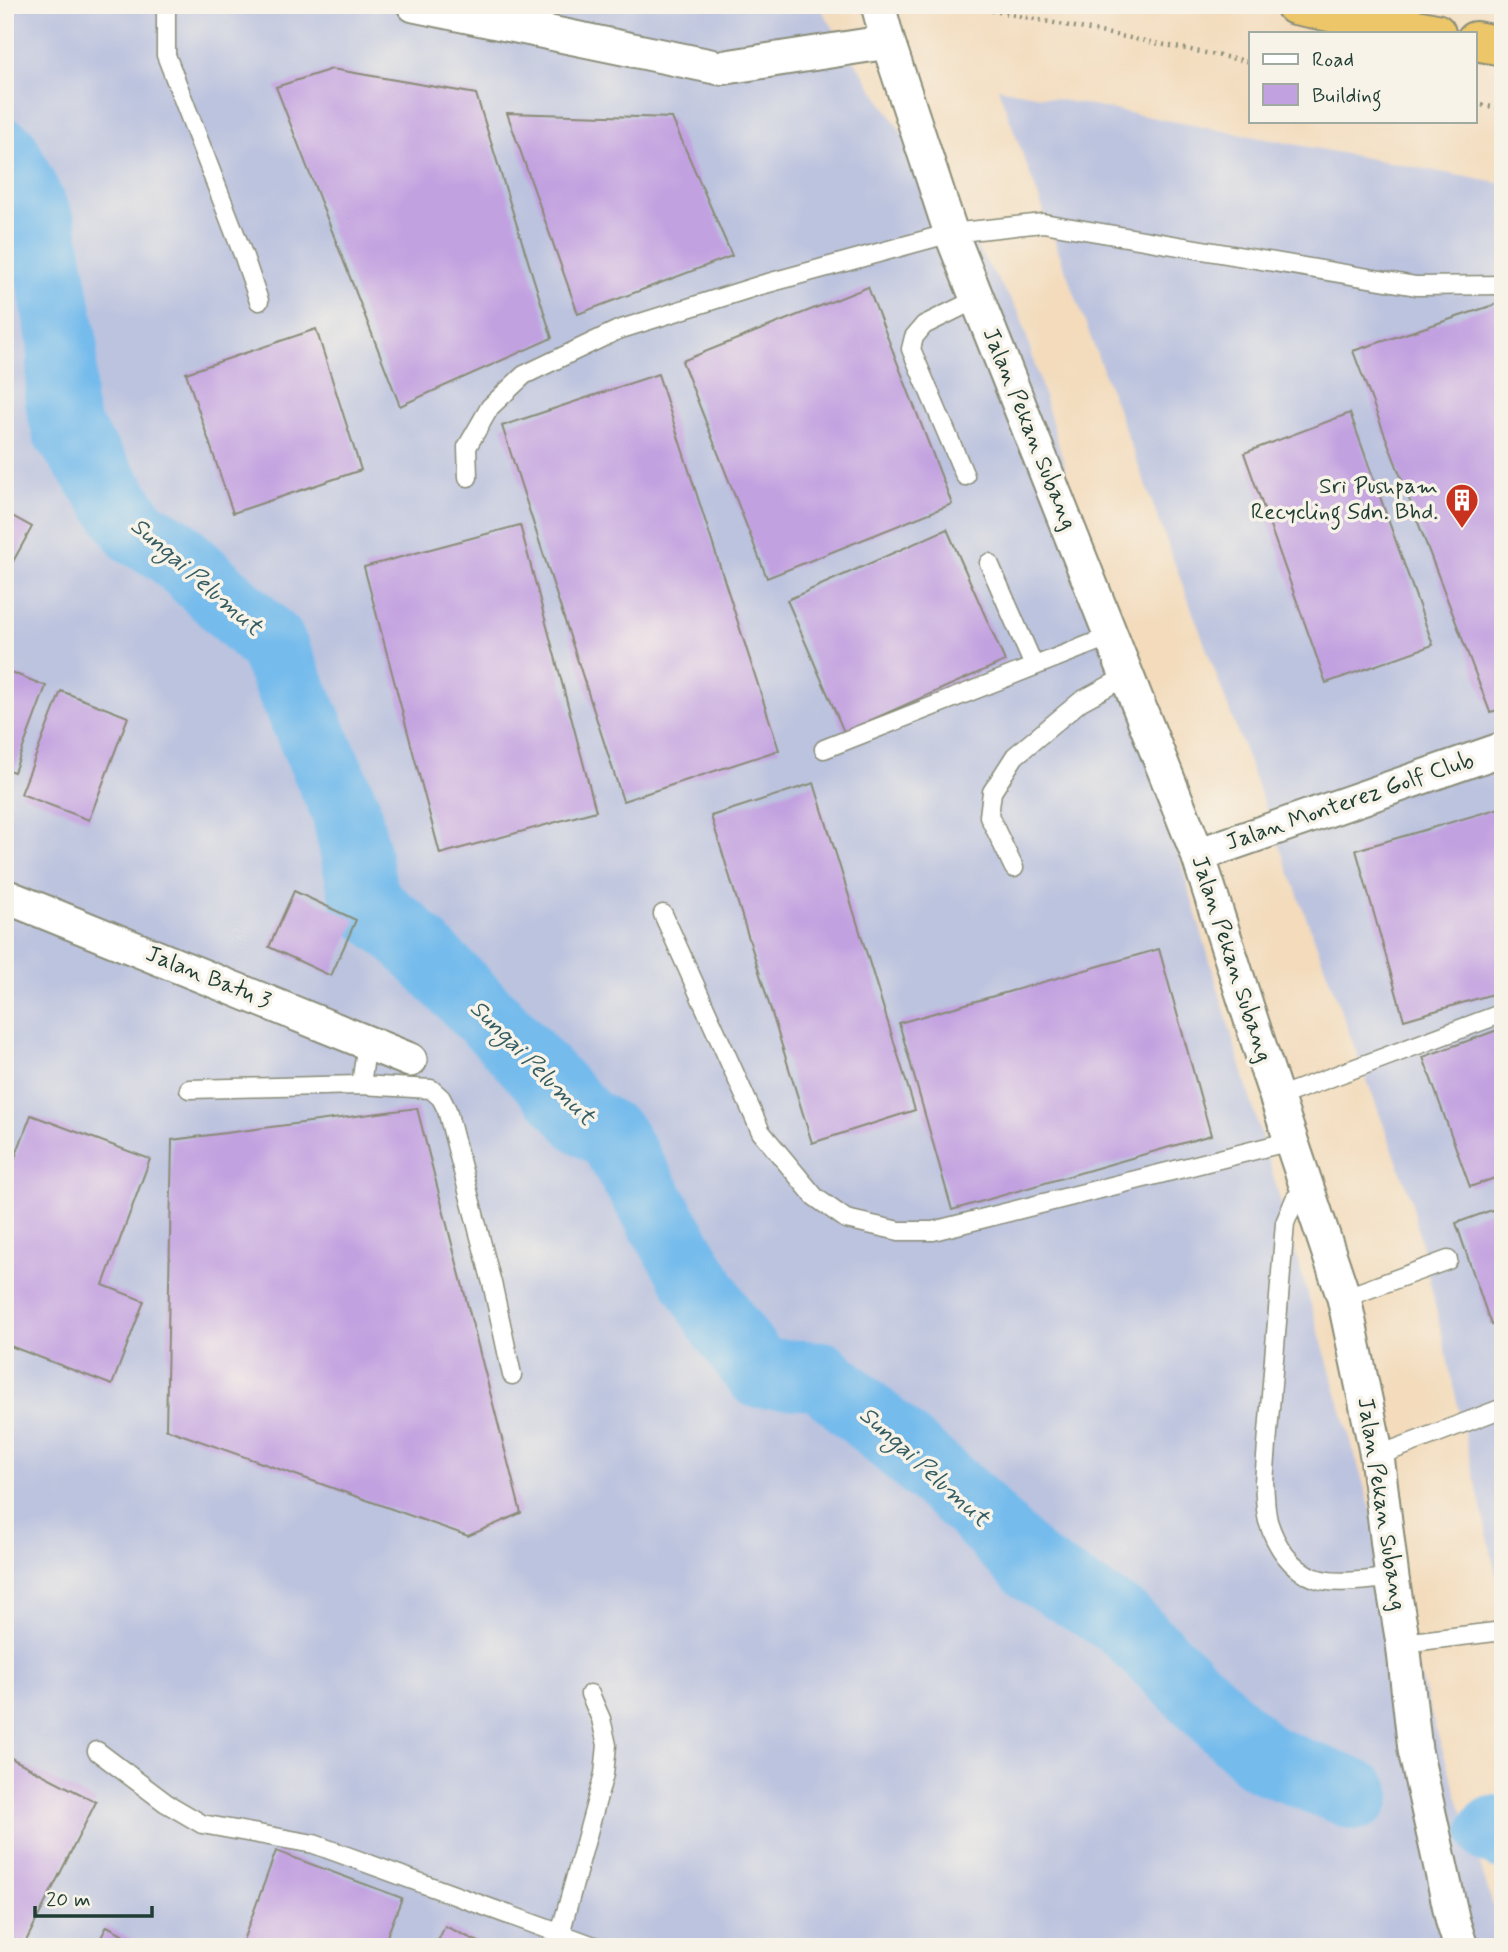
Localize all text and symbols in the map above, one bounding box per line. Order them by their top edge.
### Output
legend [1249,32,1476,122]
text: Road [1312,46,1354,74]
text: Building [1312,82,1382,112]
street label: Jalan Pekan Subang [975,324,1083,534]
place label: Sri Pushpam Recycling Sdn. Bhd. [1251,472,1438,530]
building icon: Sri Pushpam Recycling Sdn. Bhd. [1443,481,1481,530]
water label: Sungai Pelumut [122,511,270,646]
street label: Jalan Monterez Golf Club [1222,745,1478,859]
street label: Jalan Pekan Subang [1183,852,1279,1066]
street label: Jalan Batu 3 [141,939,275,1017]
water label: Sungai Pelumut [461,994,603,1135]
street label: Jalan Pekan Subang [1349,1395,1413,1613]
water label: Sungai Pelumut [851,1400,997,1537]
scale bar [35,1875,152,1919]
text: 20 m [46,1886,91,1914]

